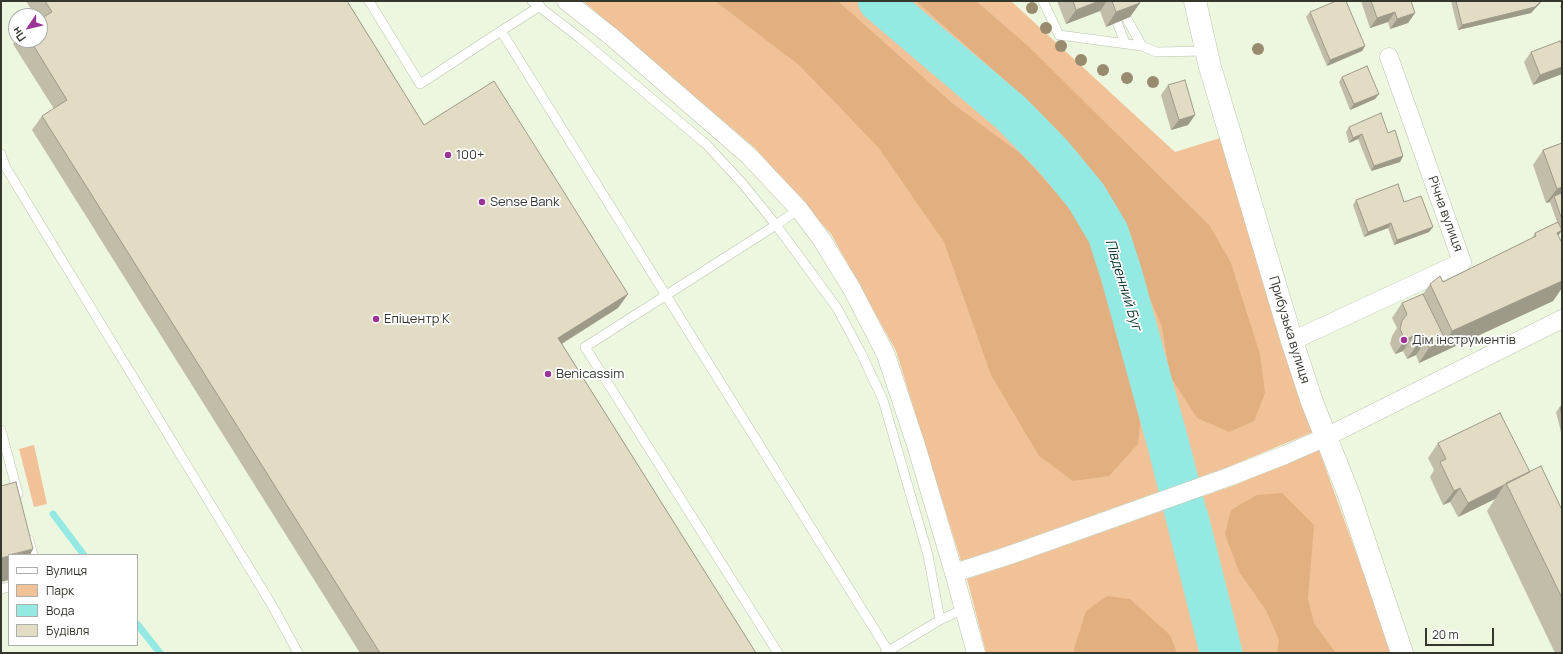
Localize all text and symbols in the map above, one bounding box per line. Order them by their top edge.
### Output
north arrow [8,8,48,48]
text: Пн [8,24,29,45]
place label: 100+ [456,147,484,163]
marker: 100+ [443,150,453,160]
street label: Річна вулиця [1424,174,1466,254]
place label: Sense Bank [490,194,560,210]
marker: Sense Bank [477,197,487,207]
water label: Південний Буг [1101,237,1145,333]
street label: Прибузька вулиця [1265,274,1313,386]
place label: Епіцентр К [384,311,450,327]
marker: Епіцентр К [371,314,381,324]
place label: Дім інструментів [1412,332,1516,348]
marker: Дім інструментів [1399,335,1409,345]
place label: Benicassim [556,366,624,382]
marker: Benicassim [543,369,553,379]
legend [8,554,138,646]
text: Вулиця [46,562,87,579]
text: Парк [46,582,74,599]
text: Вода [46,602,74,619]
scale bar [1427,620,1496,646]
text: Будівля [46,622,89,639]
text: 20 m [1432,626,1459,643]

